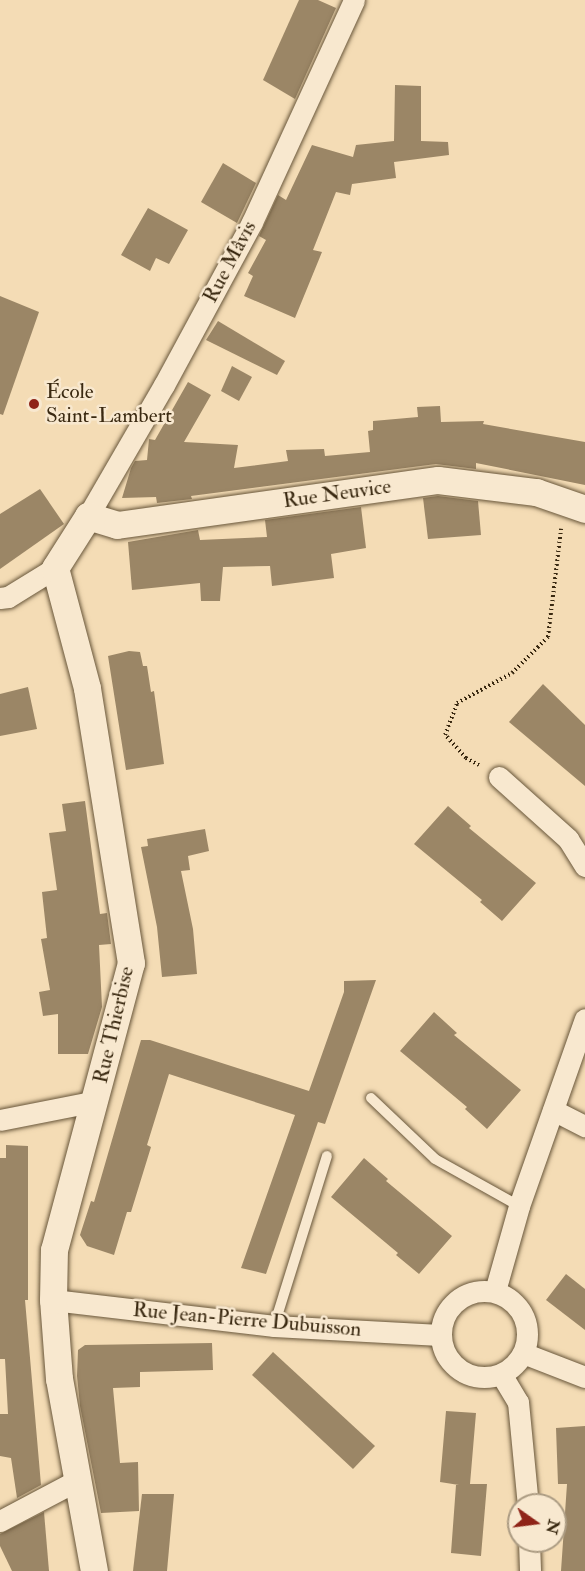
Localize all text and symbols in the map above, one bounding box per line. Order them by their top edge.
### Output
street label: Rue Mâvis [198,217,262,307]
place label: École Saint-Lambert [46,379,172,429]
marker: École Saint-Lambert [27,397,41,411]
street label: Rue Neuvice [281,474,393,514]
street label: Rue Thierbise [88,964,140,1086]
street label: Rue Jean-Pierre Dubuisson [132,1297,362,1343]
north arrow [507,1493,567,1553]
text: N [541,1517,564,1536]

